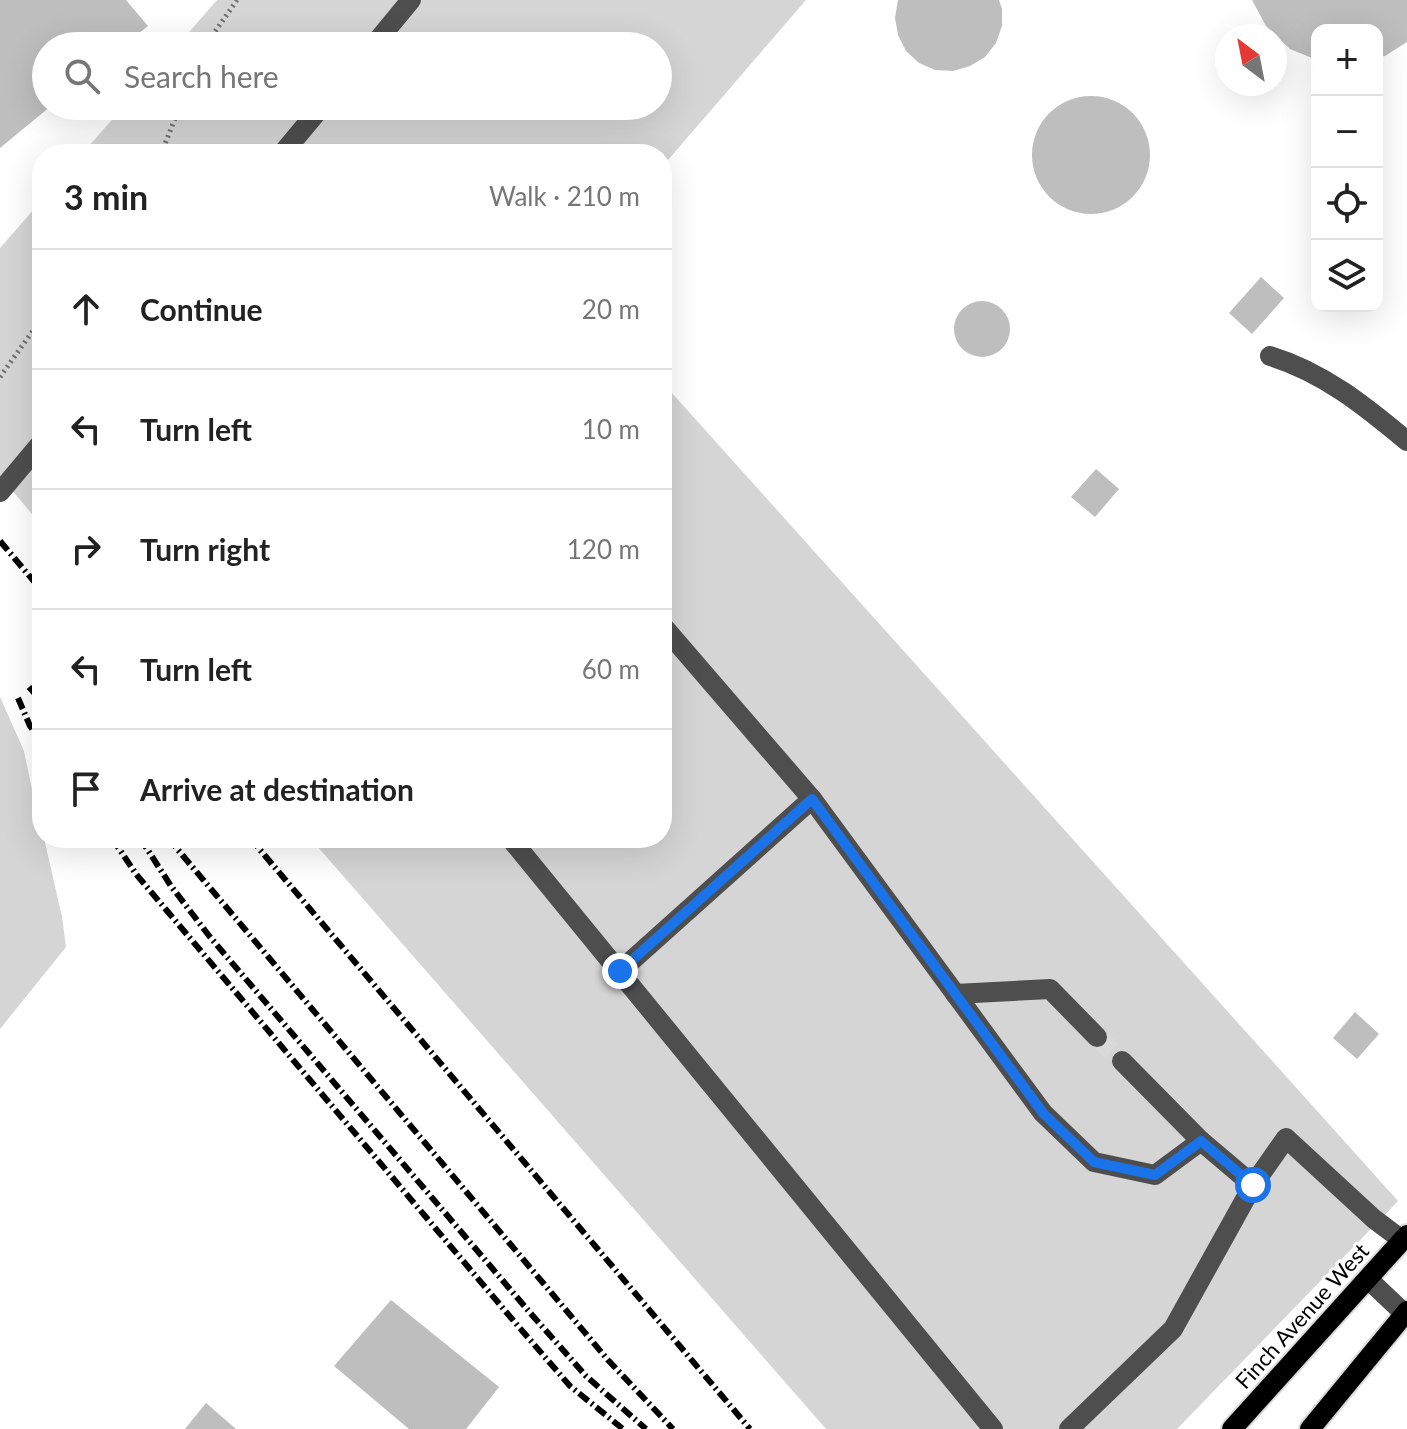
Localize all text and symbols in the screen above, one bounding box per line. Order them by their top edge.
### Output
north arrow [1215,24,1287,96]
map controls [1311,24,1383,312]
button: + [1311,24,1383,96]
search box [32,32,672,120]
icon: search [60,54,104,98]
text: Search here [124,58,279,94]
button: − [1311,96,1383,168]
button: locate [1311,168,1383,240]
text: 3 min [64,176,148,217]
text: Walk · 210 m [489,180,640,212]
button: layers [1311,240,1383,312]
icon: ahead [64,287,108,331]
text: Continue [140,291,263,327]
text: 20 m [582,293,640,325]
icon: left [64,407,108,451]
text: Turn left [140,411,252,447]
text: 10 m [582,413,640,445]
icon: right [64,527,108,571]
text: Turn right [140,531,270,567]
text: 120 m [567,533,640,565]
icon: left [64,647,108,691]
text: Turn left [140,651,252,687]
text: 60 m [582,653,640,685]
icon: arrive [64,767,108,811]
text: Arrive at destination [140,771,414,807]
route end [602,953,638,989]
route start [1235,1167,1271,1203]
street label: Finch Avenue West [1229,1237,1374,1394]

